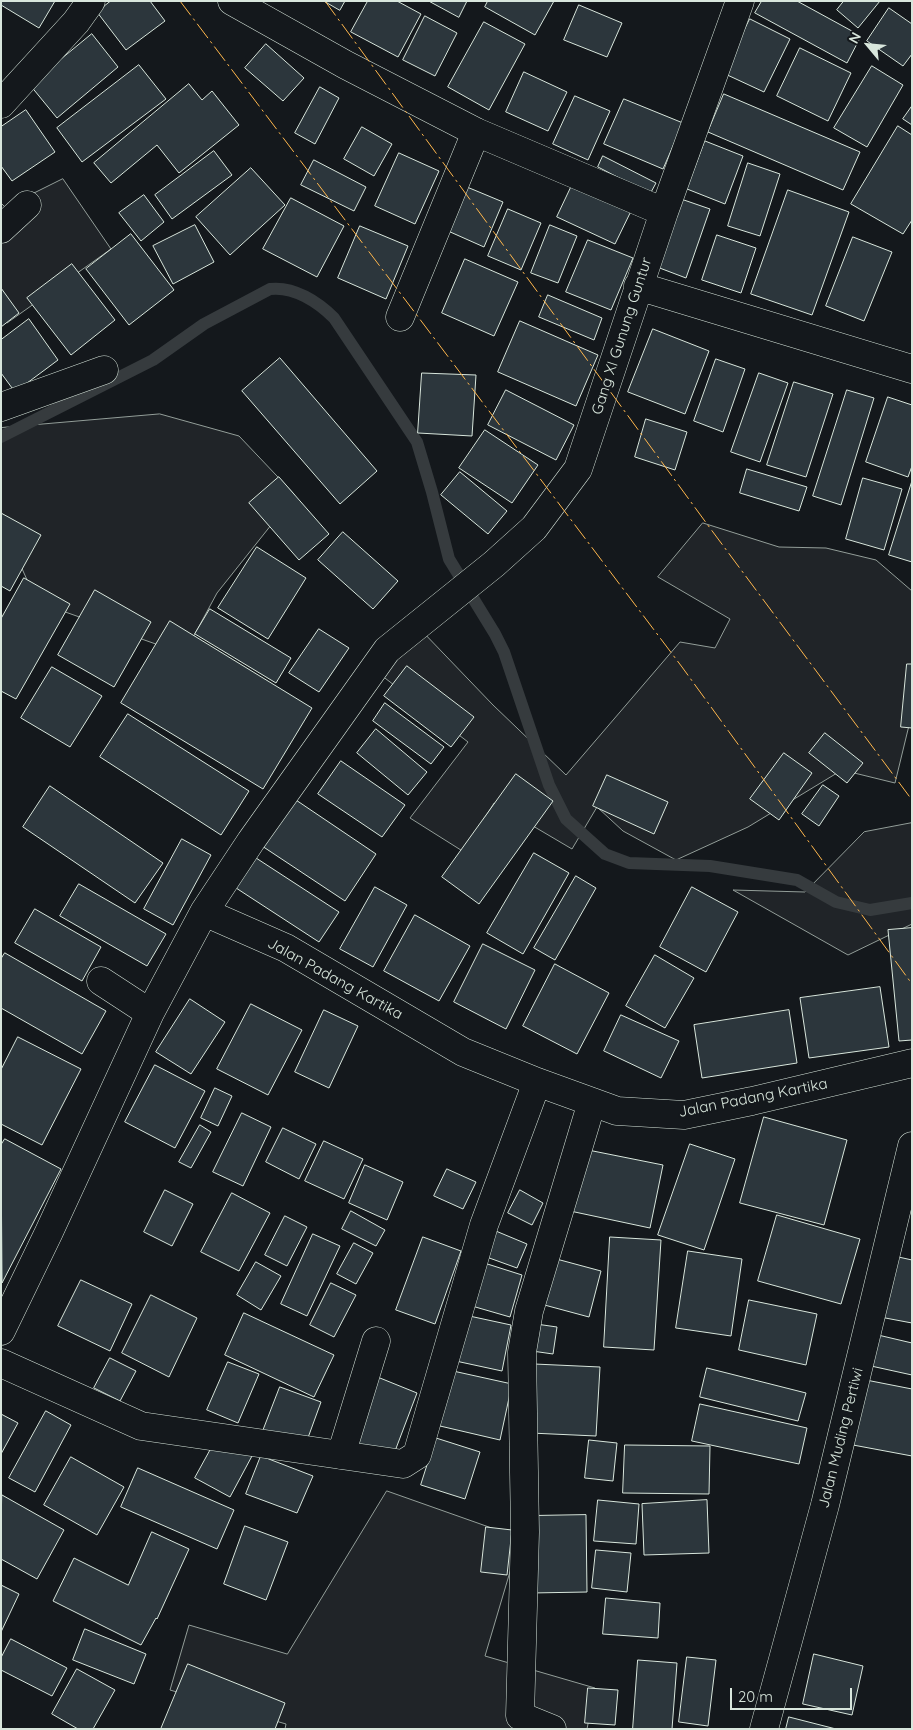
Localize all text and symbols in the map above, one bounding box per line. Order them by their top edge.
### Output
north arrow [843,20,893,70]
text: N [844,29,865,47]
street label: Gang XI Gunung Guntur [588,255,656,417]
street label: Jalan Padang Kartika [264,934,406,1024]
street label: Jalan Padang Kartika [677,1075,829,1121]
street label: Jalan Muding Pertiwi [815,1366,867,1510]
scale bar [733,1678,856,1710]
text: 20 m [738,1687,773,1706]

